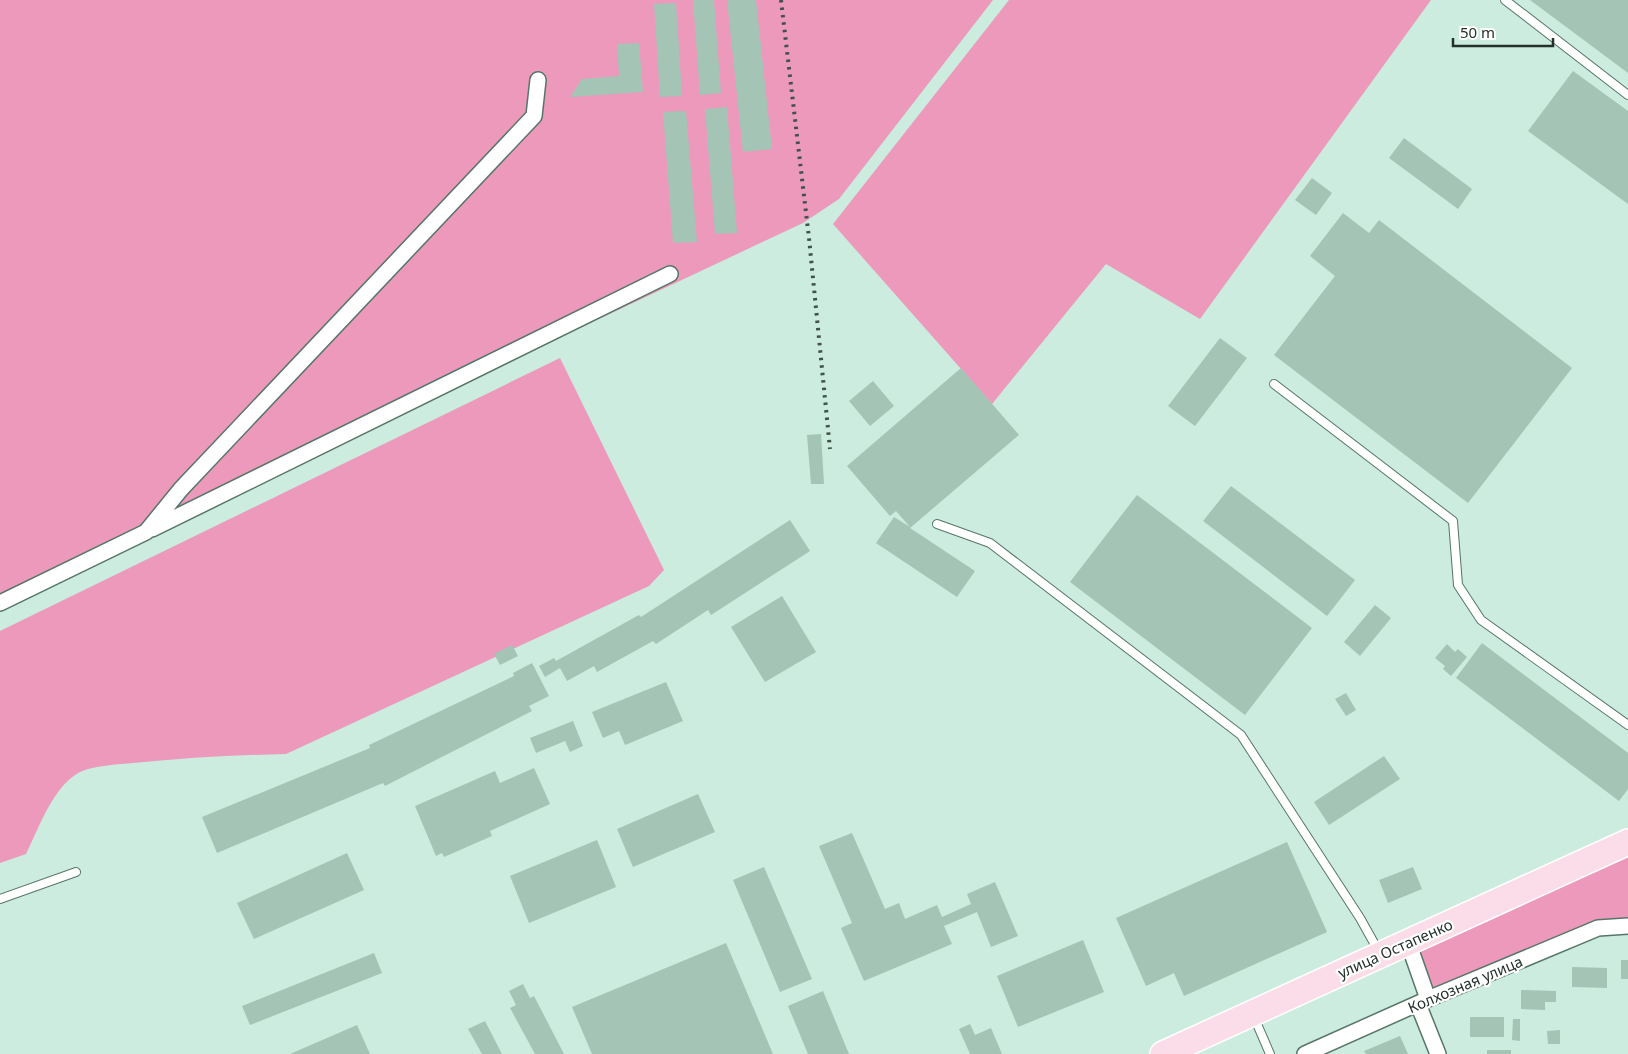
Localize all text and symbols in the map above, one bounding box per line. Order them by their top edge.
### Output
scale bar [1453,15,1553,47]
text: 50 m [1460,22,1495,42]
street label: улица Остапенко [1334,914,1456,982]
street label: Колхозная улица [1404,951,1526,1017]

